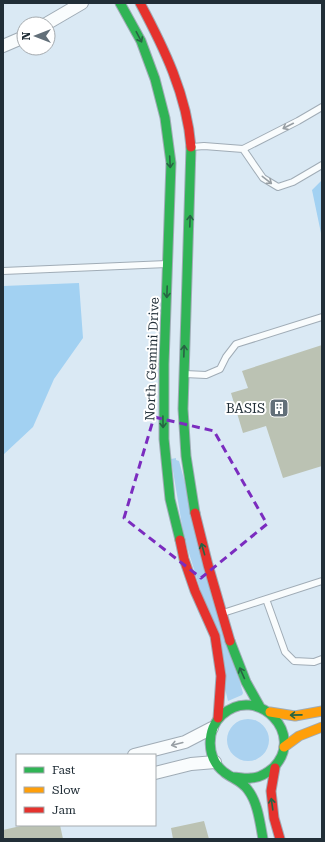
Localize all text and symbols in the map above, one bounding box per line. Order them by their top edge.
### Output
north arrow [16,16,56,56]
text: N [20,31,33,40]
one-way arrow [135,31,143,43]
one-way arrow [282,123,294,130]
one-way arrow [166,155,174,168]
one-way arrow [261,175,272,184]
one-way arrow [186,215,194,228]
one-way arrow [163,285,171,298]
street label: North Gemini Drive [142,297,162,421]
one-way arrow [180,345,188,358]
building icon: BASIS [268,397,290,419]
place label: BASIS [226,401,265,416]
one-way arrow [159,415,167,428]
one-way arrow [199,543,206,556]
one-way arrow [237,667,245,679]
one-way arrow [290,711,303,718]
one-way arrow [171,741,184,748]
legend [16,754,156,826]
text: Fast [52,763,76,777]
text: Slow [52,783,80,797]
one-way arrow [268,797,276,810]
text: Jam [52,803,76,817]

